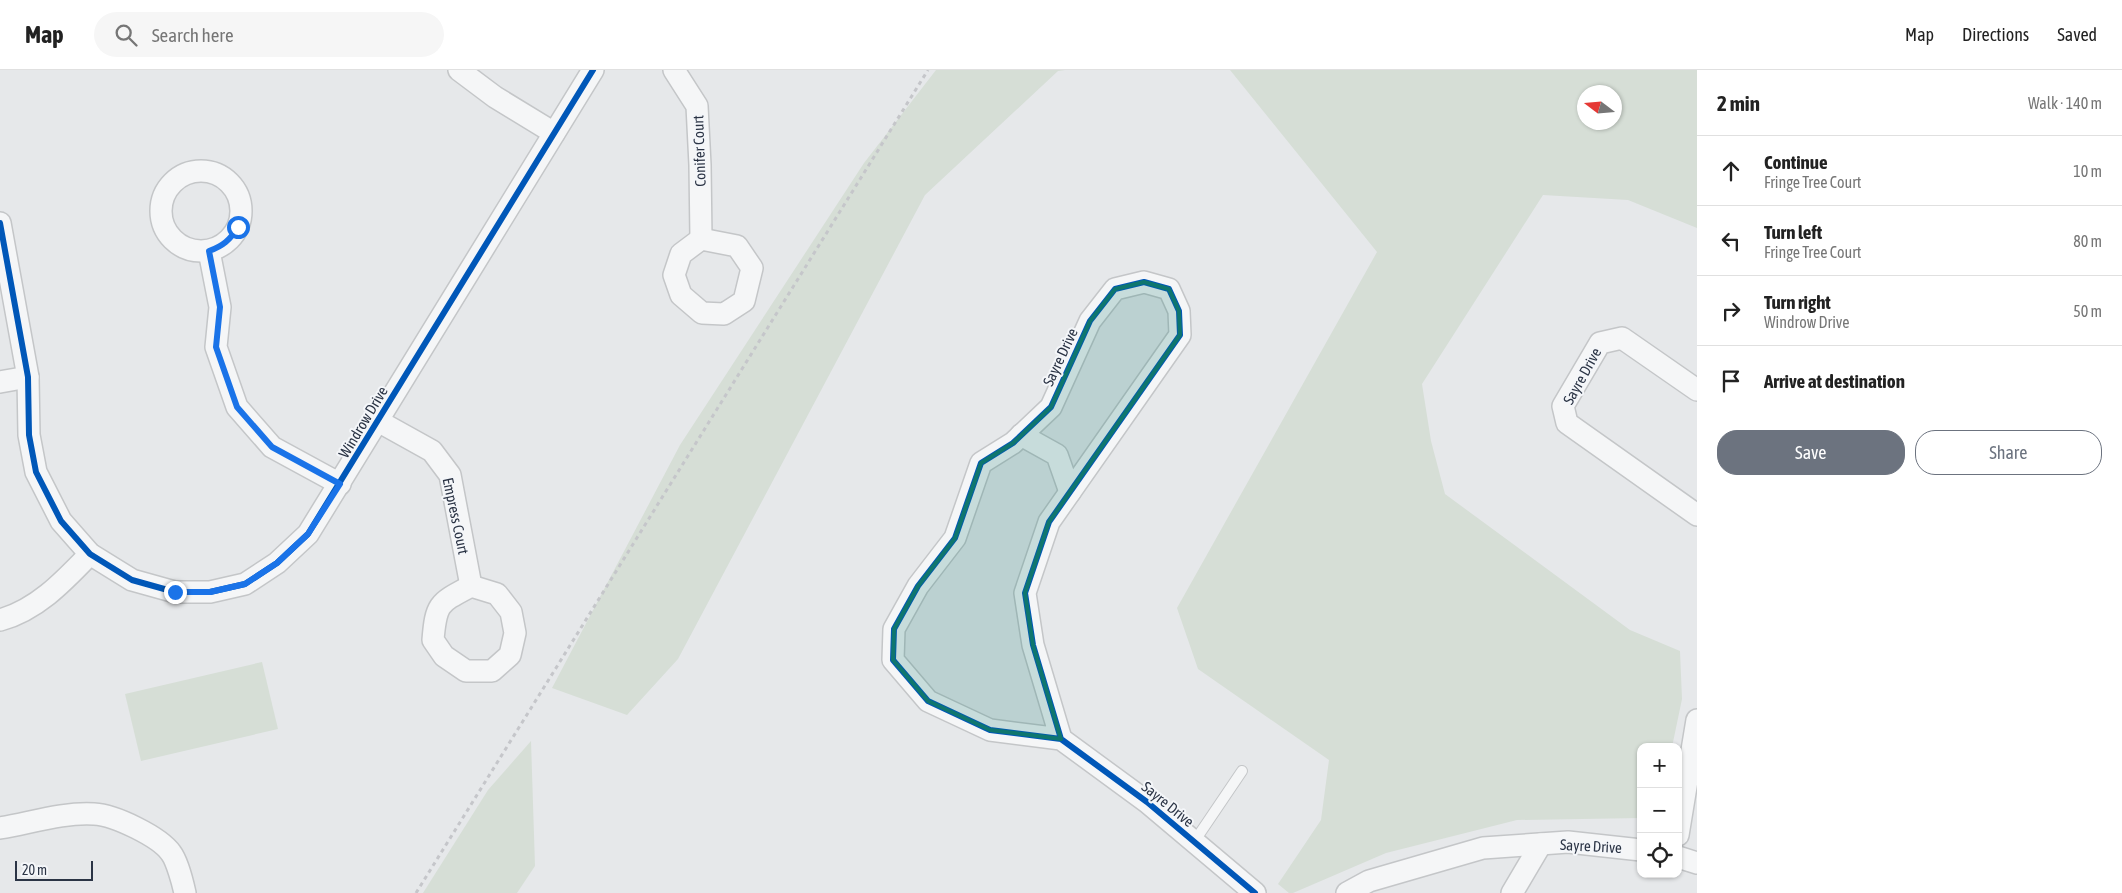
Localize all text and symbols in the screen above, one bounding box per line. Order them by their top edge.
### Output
search box [94,12,444,57]
text: Map [25,21,64,48]
icon: search [112,21,140,49]
text: Search here [152,24,234,46]
text: Map [1905,24,1934,45]
text: Directions [1962,24,2029,45]
text: Saved [2057,24,2097,45]
north arrow [1577,85,1622,130]
text: 2 min [1717,91,1760,115]
text: Walk · 140 m [2028,94,2102,112]
street label: Conifer Court [689,115,709,187]
text: Continue [1764,151,1828,173]
icon: ahead [1717,157,1745,185]
text: 10 m [2073,162,2102,180]
text: Fringe Tree Court [1764,173,1861,191]
route start [227,216,250,239]
text: Turn left [1764,221,1822,243]
icon: left [1717,227,1745,255]
text: 80 m [2073,232,2102,250]
text: Fringe Tree Court [1764,243,1861,261]
text: Turn right [1764,291,1831,313]
icon: right [1717,297,1745,325]
text: 50 m [2073,302,2102,320]
text: Windrow Drive [1764,313,1850,331]
street label: Sayre Drive [1039,325,1081,389]
street label: Sayre Drive [1560,345,1605,407]
icon: arrive [1717,367,1745,395]
text: Arrive at destination [1764,370,1905,392]
street label: Windrow Drive [335,383,391,461]
button: Save [1717,430,1905,475]
button: Share [1915,430,2102,475]
street label: Empress Court [440,476,472,556]
route end [164,581,187,604]
map controls [1637,743,1682,878]
button: + [1637,743,1682,788]
street label: Sayre Drive [1139,778,1198,830]
button: − [1637,788,1682,833]
button: locate [1637,833,1682,878]
street label: Sayre Drive [1560,836,1623,856]
scale bar [15,858,92,881]
text: 20 m [22,862,47,878]

